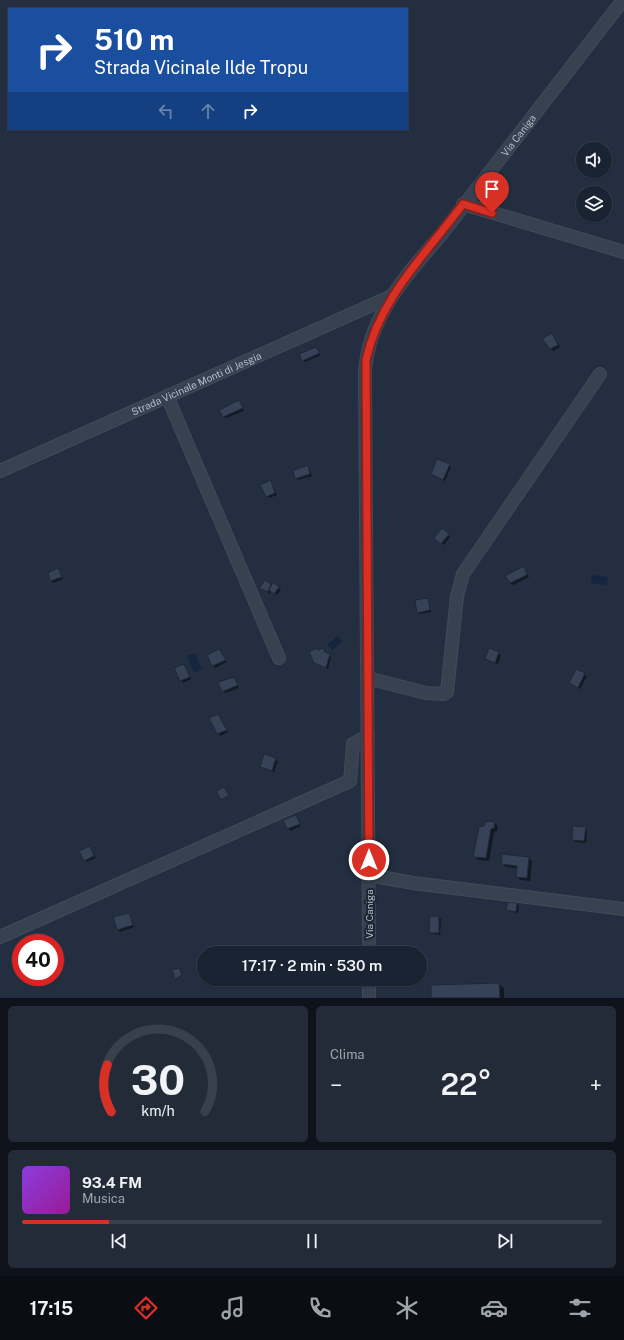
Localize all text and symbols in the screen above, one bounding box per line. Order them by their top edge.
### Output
text: 510 m [94,23,174,56]
icon: right [28,24,80,76]
text: Strada Vicinale Ilde Tropu [94,57,308,78]
icon: left [155,100,177,122]
icon: ahead [197,100,219,122]
icon: right [239,100,261,122]
street label: Via Caniga [498,112,538,158]
map controls [576,142,612,222]
button: sound [576,142,612,178]
pin [475,172,509,213]
icon: arrive [481,178,503,200]
button: layers [576,186,612,222]
street label: Strada Vicinale Monti di Jesgia [129,349,263,418]
position arrow [348,839,390,881]
street label: Via Caniga [363,889,375,939]
speed limit sign: 40 [12,934,64,986]
text: 17:17 · 2 min · 530 m [242,957,382,974]
text: Clima [330,1047,365,1062]
text: 30 [131,1055,185,1104]
text: 22° [440,1066,492,1102]
text: − [330,1072,342,1098]
text: + [590,1072,602,1098]
text: km/h [141,1102,175,1119]
text: 93.4 FM [82,1174,142,1191]
text: Musica [82,1191,125,1206]
icon: previous [108,1230,130,1252]
icon: pause [301,1230,323,1252]
icon: next [494,1230,516,1252]
icon: directions [132,1294,160,1322]
icon: music [219,1294,247,1322]
icon: phone [306,1294,334,1322]
icon: climate [393,1294,421,1322]
icon: car [480,1294,508,1322]
icon: filters [566,1294,594,1322]
text: 17:15 [29,1298,73,1319]

